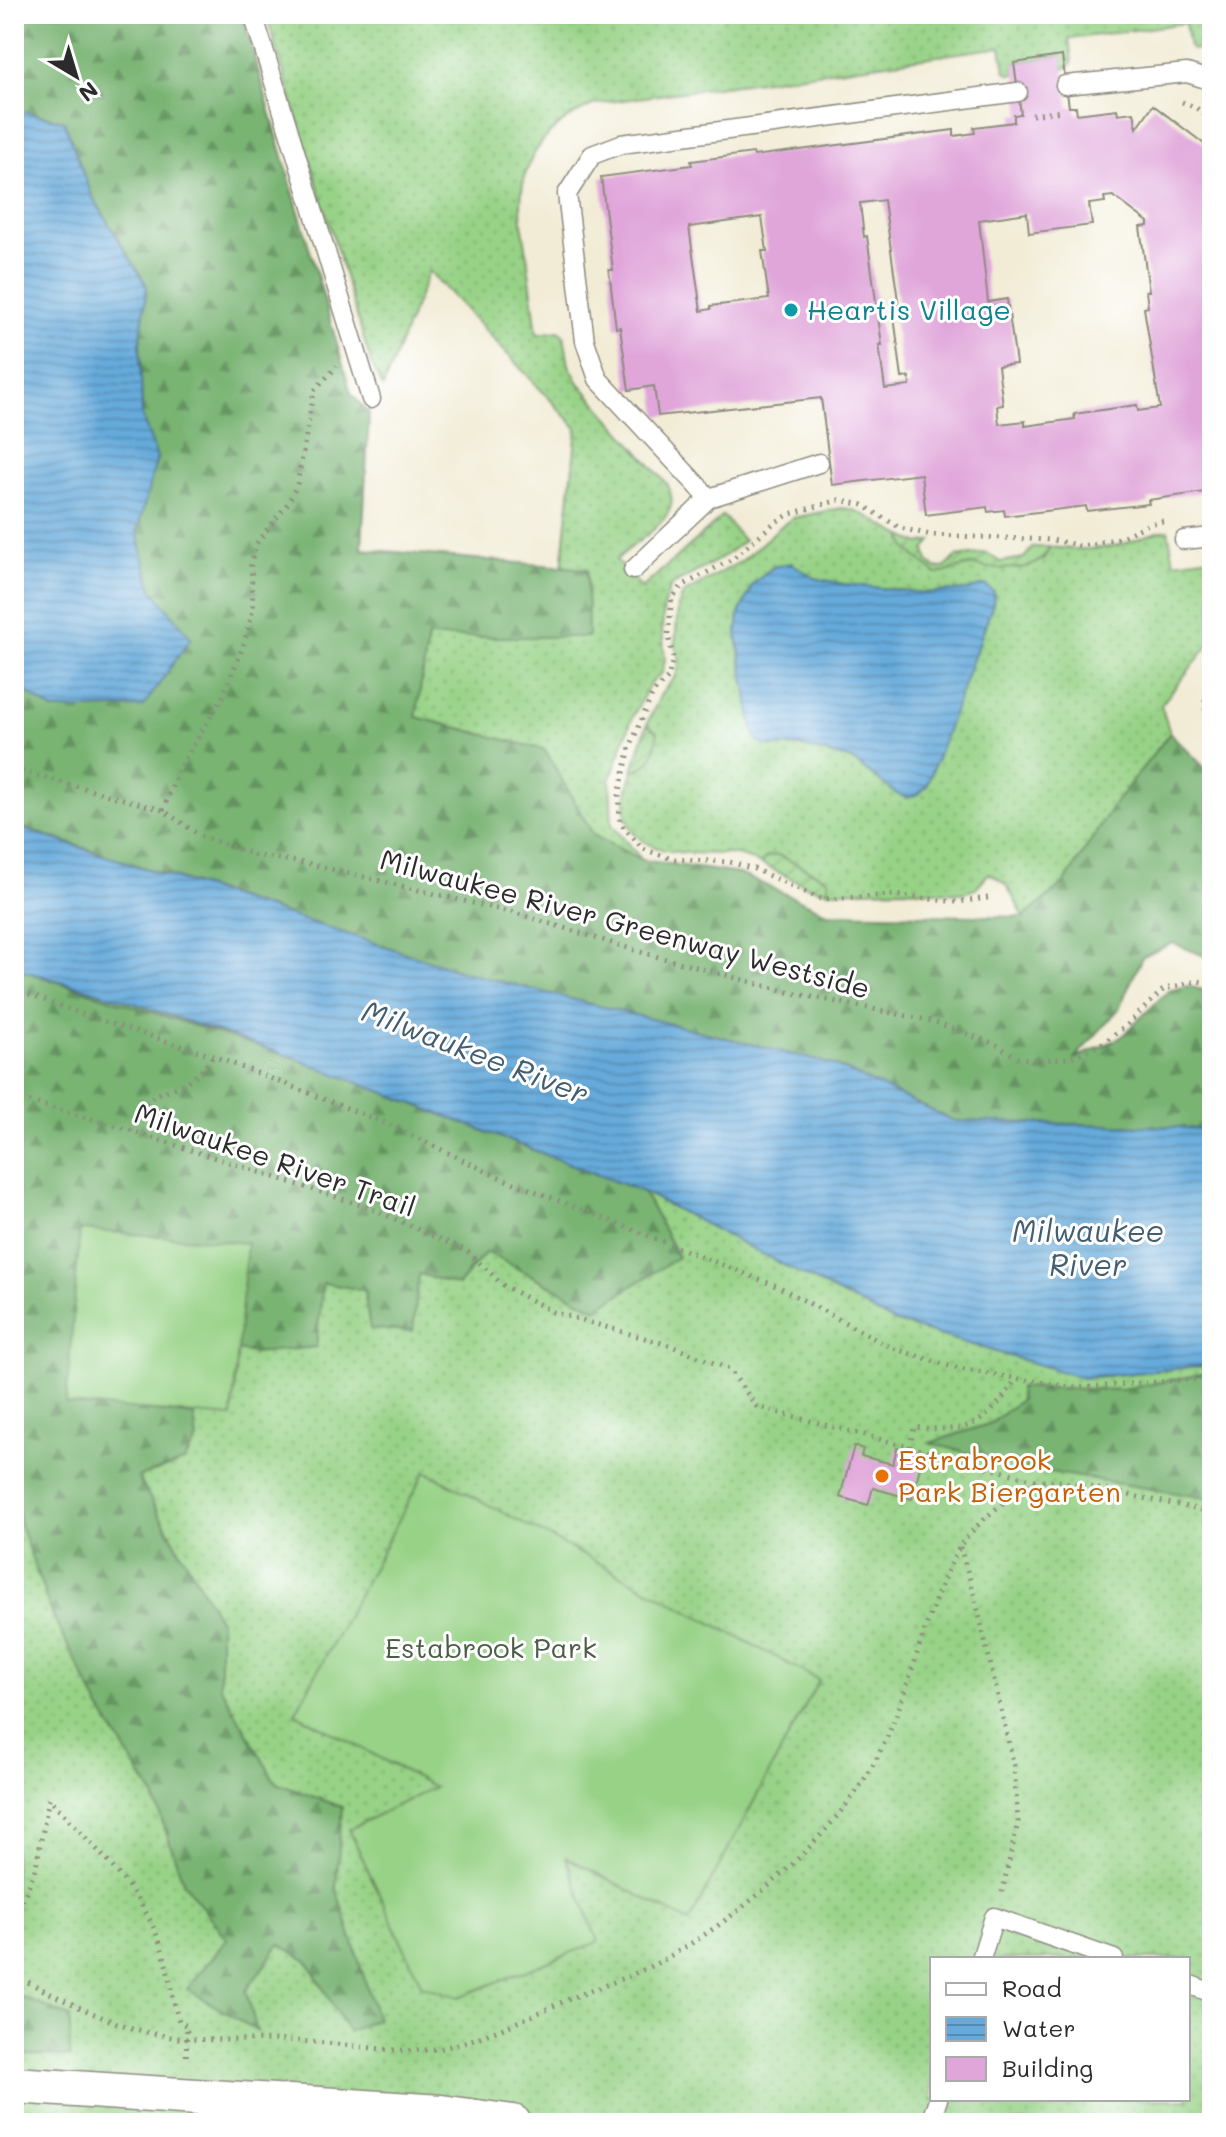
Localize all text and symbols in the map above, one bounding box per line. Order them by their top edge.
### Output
north arrow [36,36,116,116]
text: N [73,76,104,109]
place label: Heartis Village [807,291,1011,327]
marker: Heartis Village [782,301,800,319]
street label: Milwaukee River Greenway Westside [377,840,874,1006]
water label: Milwaukee River [357,990,595,1113]
street label: Milwaukee River Trail [130,1094,421,1224]
water label: Milwaukee River [1012,1210,1164,1284]
place label: Estrabrook Park Biergarten [898,1441,1121,1509]
marker: Estrabrook Park Biergarten [873,1467,891,1485]
park label: Estabrook Park [385,1629,597,1665]
legend [930,1957,1190,2101]
text: Road [1002,1972,1062,2003]
text: Water [1002,2012,1076,2043]
text: Building [1002,2052,1093,2083]

